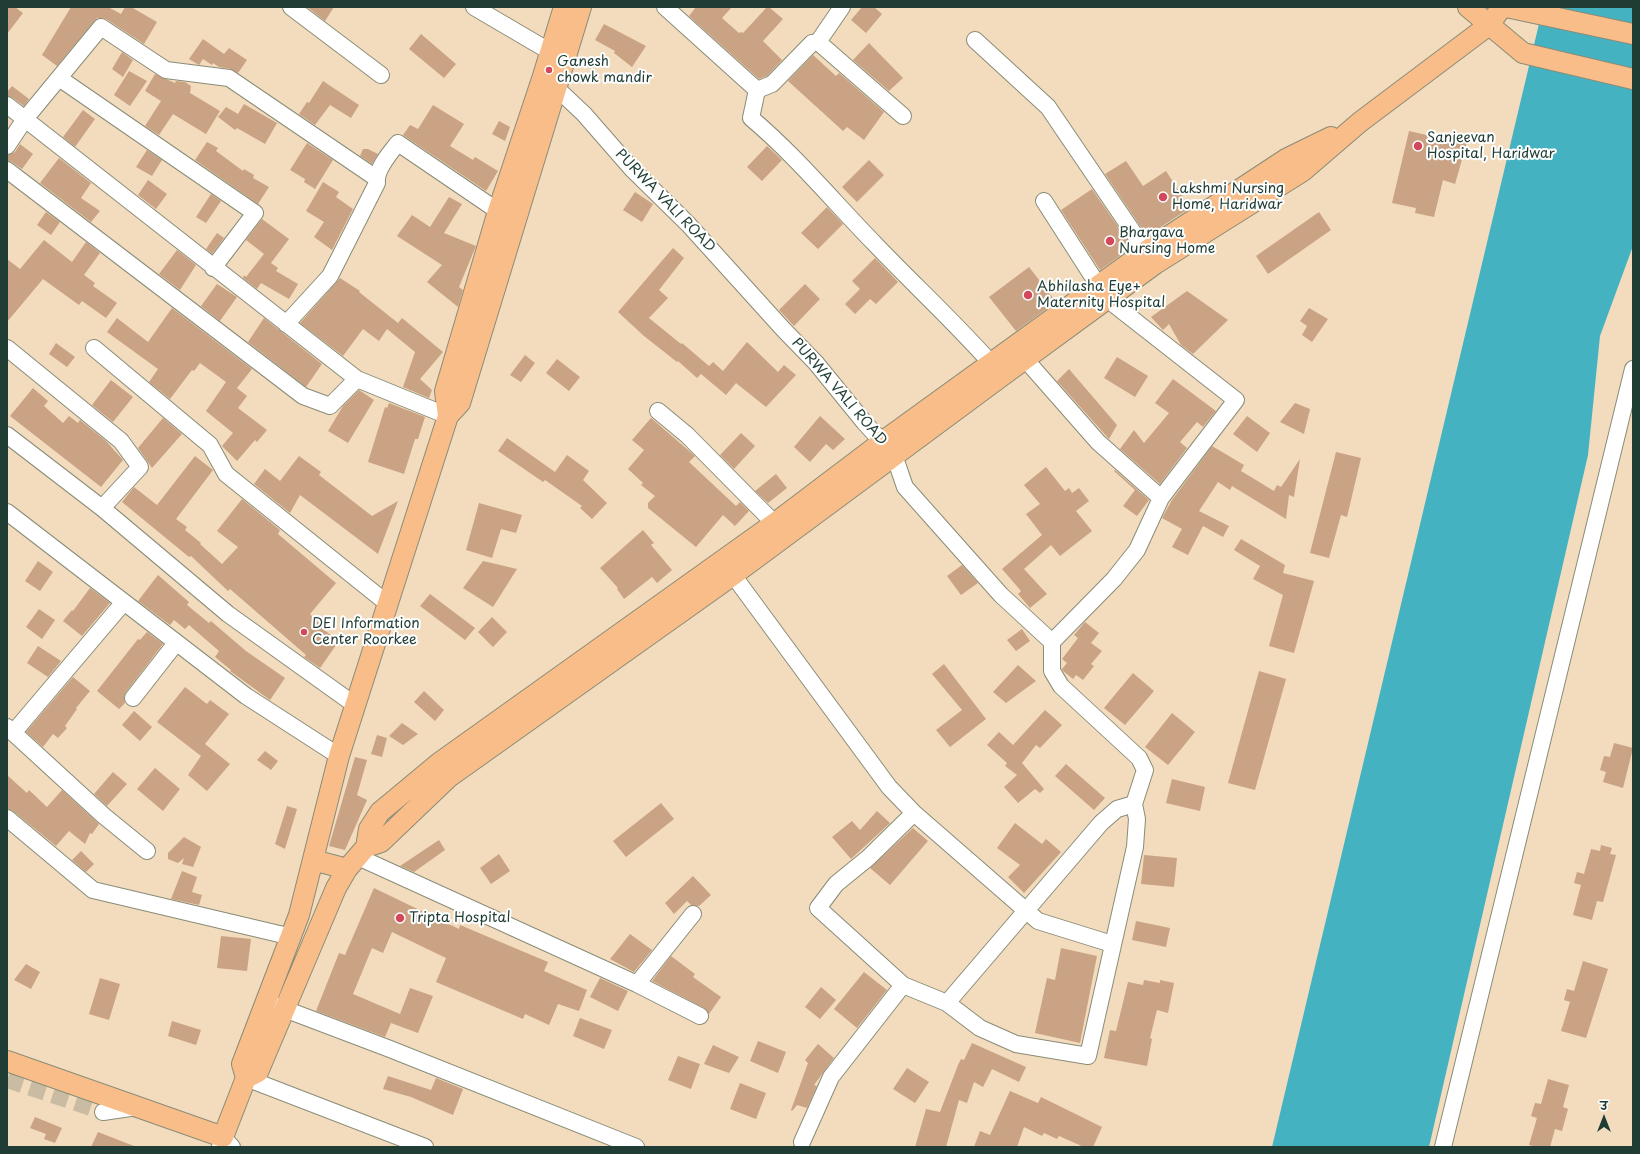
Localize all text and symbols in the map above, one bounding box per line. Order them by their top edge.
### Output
place label: Ganesh chowk mandir [557,54,652,86]
marker: Ganesh chowk mandir [544,65,554,75]
place label: Sanjeevan Hospital, Haridwar [1427,130,1555,162]
marker: Sanjeevan Hospital, Haridwar [1412,140,1424,152]
street label: PURWA VALI ROAD [612,146,718,256]
place label: Lakshmi Nursing Home, Haridwar [1172,181,1284,214]
marker: Lakshmi Nursing Home, Haridwar [1157,191,1169,203]
place label: Bhargava Nursing Home [1119,225,1215,258]
marker: Bhargava Nursing Home [1104,235,1116,247]
place label: Abhilasha Eye+ Maternity Hospital [1037,279,1165,312]
marker: Abhilasha Eye+ Maternity Hospital [1022,289,1034,301]
street label: PURWA VALI ROAD [788,335,890,449]
place label: DEI Information Center Roorkee [312,616,420,648]
marker: DEI Information Center Roorkee [299,627,309,637]
place label: Tripta Hospital [409,910,510,926]
marker: Tripta Hospital [394,912,406,924]
text: उ [1600,1097,1608,1114]
north arrow [1584,1098,1624,1138]

